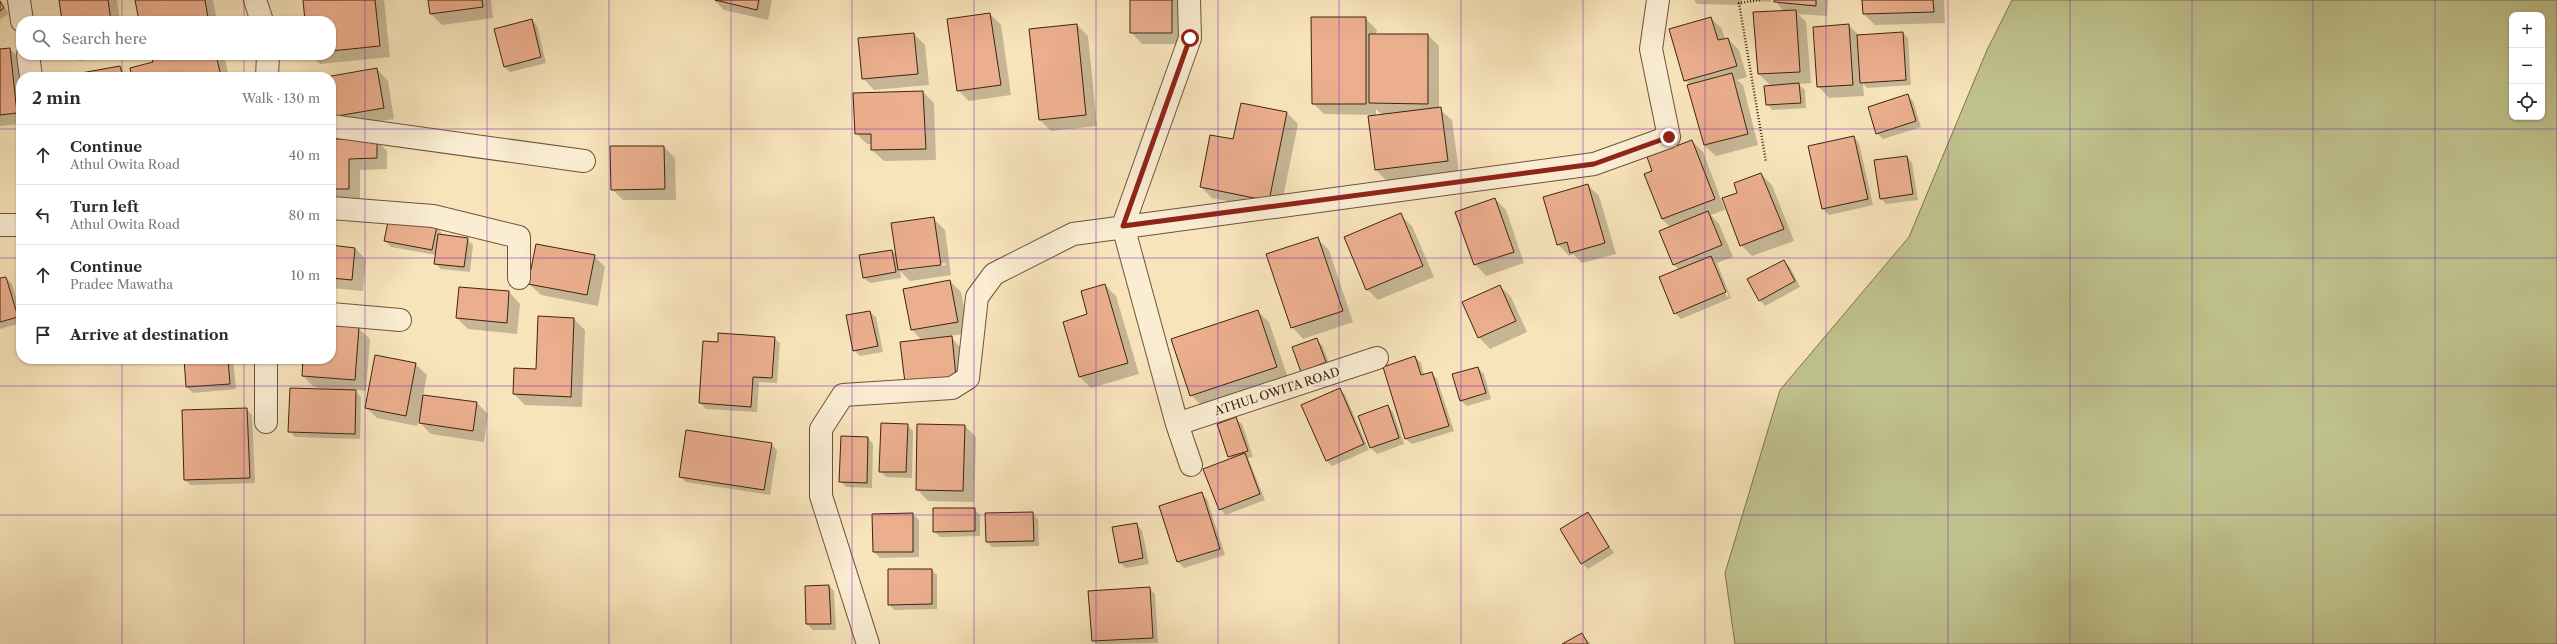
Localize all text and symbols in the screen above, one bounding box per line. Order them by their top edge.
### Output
map controls [2509,12,2545,120]
button: + [2509,12,2545,48]
search box [16,16,336,60]
icon: search [30,27,52,49]
text: Search here [62,29,147,48]
route start [1181,29,1199,47]
button: − [2509,48,2545,84]
button: locate [2509,84,2545,120]
text: 2 min [32,88,81,108]
text: Walk · 130 m [242,90,320,106]
route end [1660,128,1678,146]
text: Continue [70,137,142,156]
icon: ahead [32,144,54,166]
text: 40 m [289,147,320,163]
text: Athul Owita Road [70,156,180,172]
text: Turn left [70,197,139,216]
icon: left [32,204,54,226]
text: 80 m [288,207,320,223]
text: Athul Owita Road [70,216,180,232]
text: Continue [70,257,142,276]
icon: ahead [32,264,54,286]
text: 10 m [291,267,320,283]
text: Pradee Mawatha [70,276,173,292]
icon: arrive [32,324,54,346]
text: Arrive at destination [70,325,229,344]
street label: ATHUL OWITA ROAD [1211,364,1342,419]

